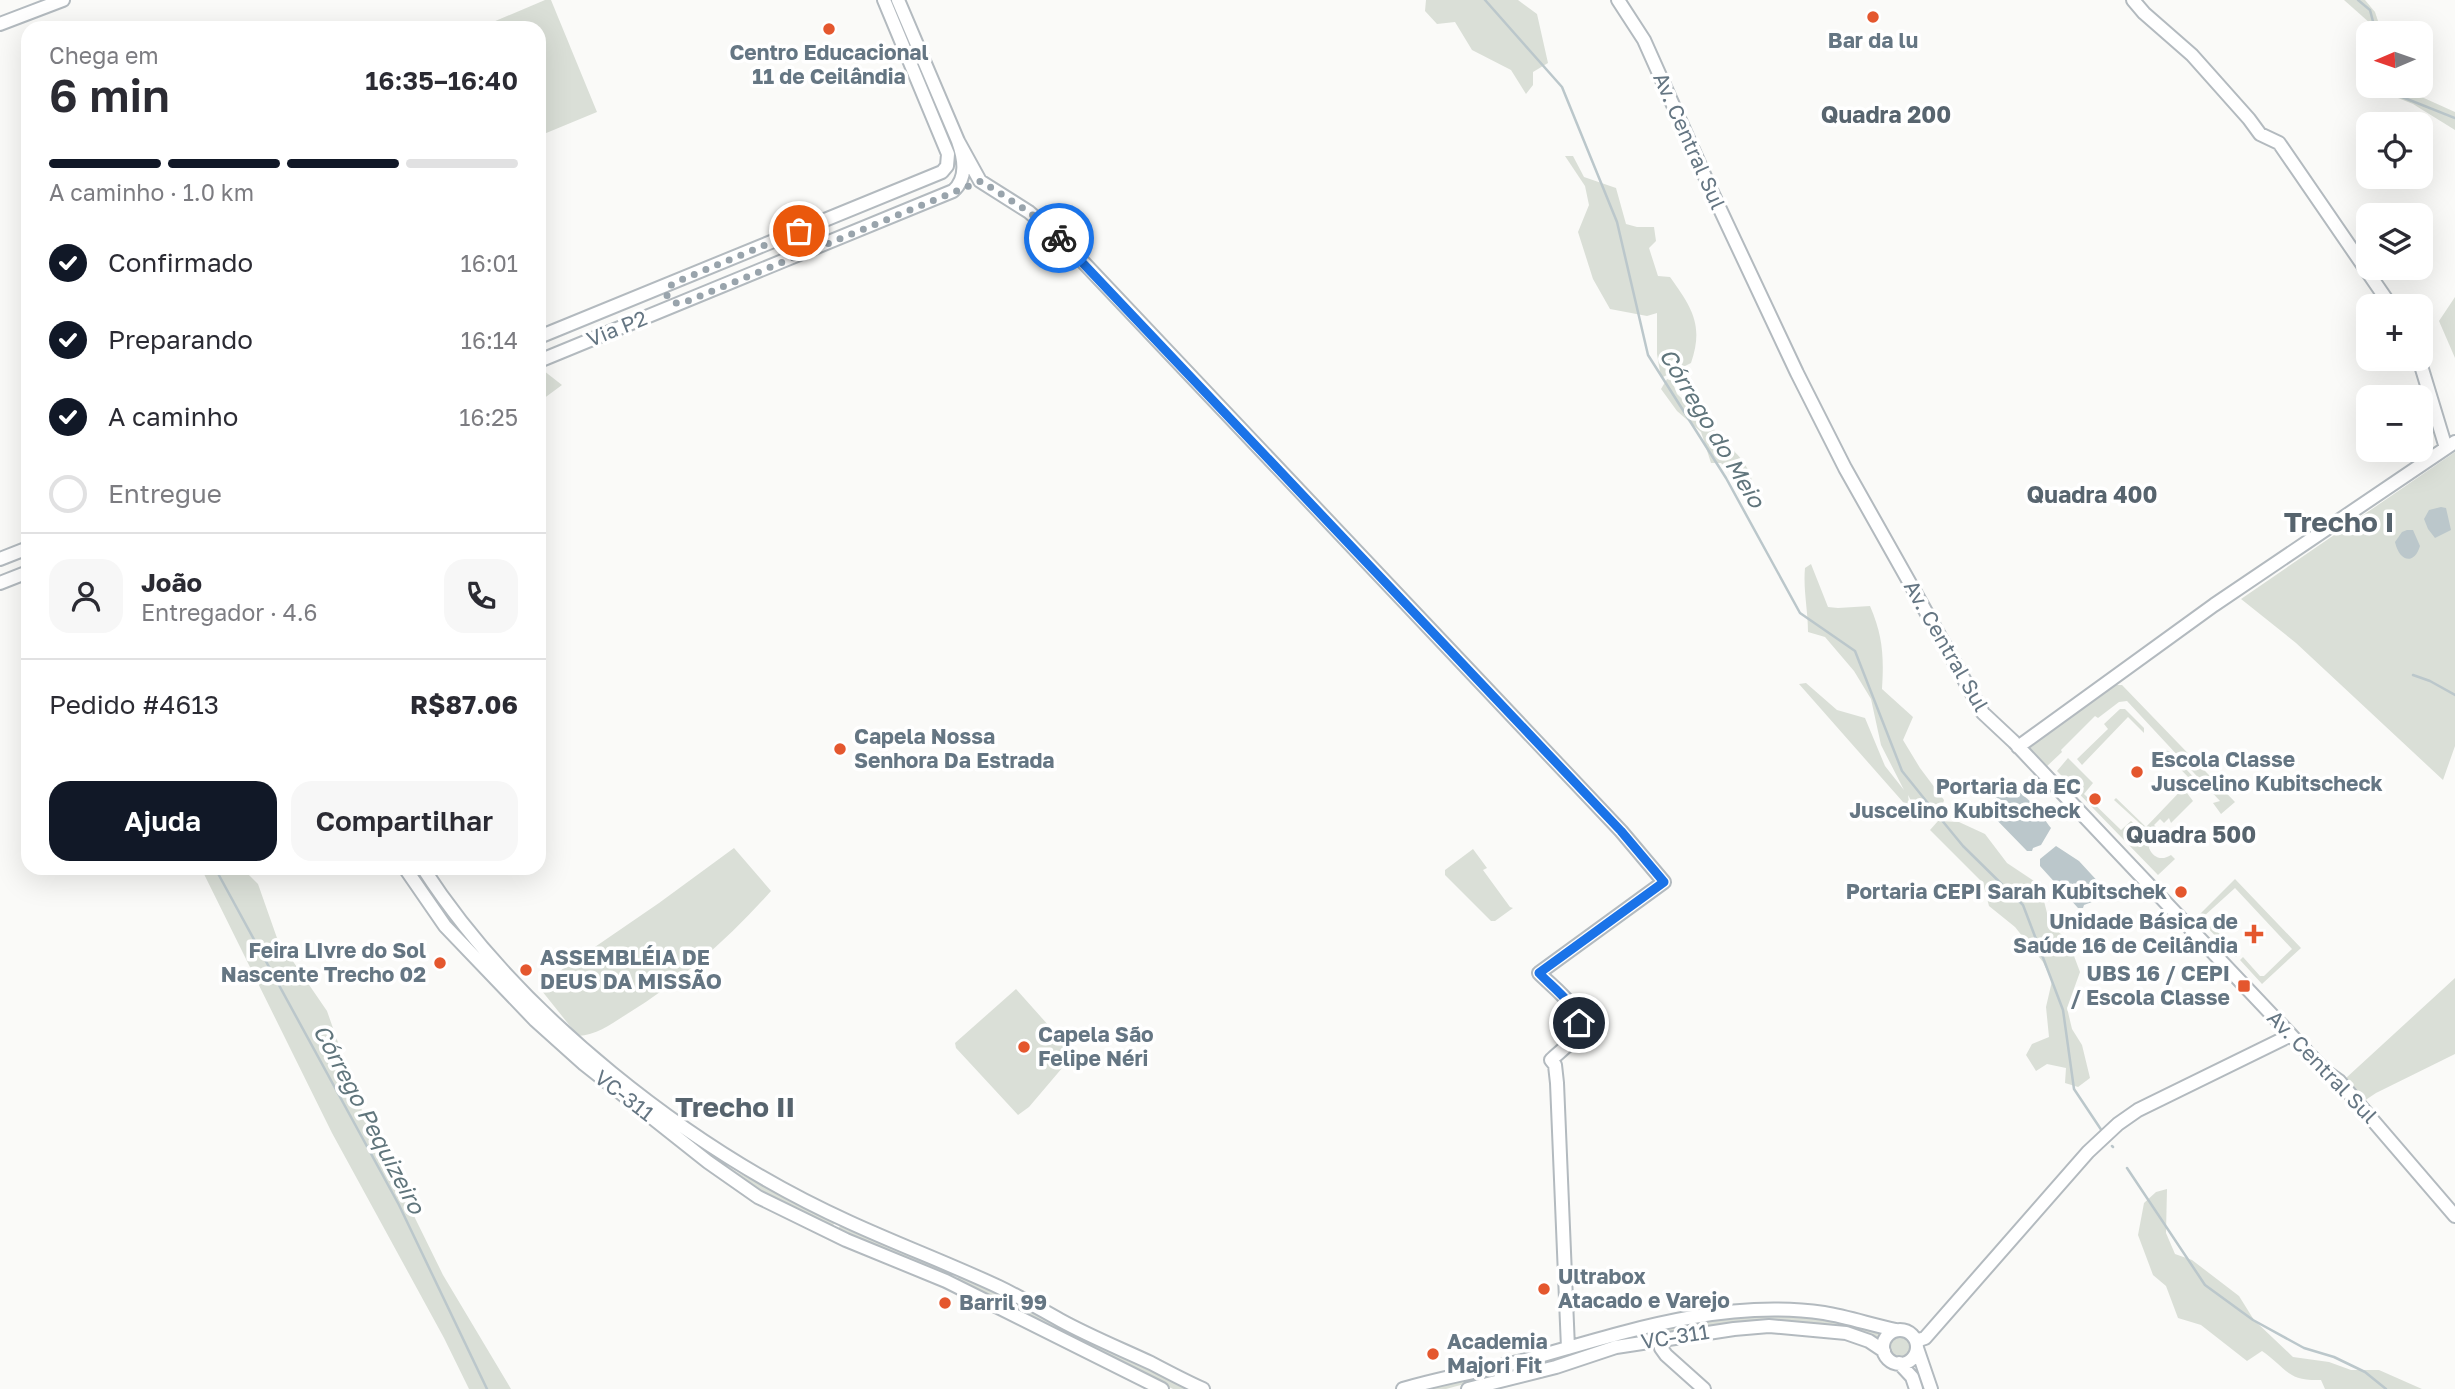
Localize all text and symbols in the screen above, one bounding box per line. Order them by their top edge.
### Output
marker: Bar da lu [1865,9,1881,25]
marker: Centro Educacional 11 de Ceilândia [821,21,837,37]
north arrow [2356,21,2432,98]
map controls [2356,21,2433,462]
place label: Bar da lu [1828,27,1918,53]
place label: Centro Educacional 11 de Ceilândia [729,39,929,89]
text: Chega em [49,41,159,69]
text: 16:35–16:40 [365,65,518,96]
text: 6 min [49,67,170,122]
street label: Av. Central Sul [1648,68,1732,213]
district label: Quadra 200 [1821,100,1951,128]
button: locate [2356,112,2433,189]
text: A caminho · 1.0 km [49,178,254,206]
pin [769,201,829,261]
courier [1024,203,1094,273]
button: layers [2356,203,2433,280]
icon: bag [780,212,818,250]
icon: bike [1040,219,1078,257]
icon: check [49,244,87,282]
text: Confirmado [108,247,253,278]
text: 16:01 [461,249,518,277]
button: + [2356,294,2433,371]
street label: Via P2 [583,304,651,352]
icon: check [49,321,87,359]
text: Preparando [108,324,253,355]
text: 16:14 [461,326,518,354]
water label: Córrego do Meio [1654,343,1772,513]
button: − [2356,385,2433,462]
icon: check [49,398,87,436]
text: A caminho [108,401,238,432]
text: 16:25 [459,403,518,431]
text: Entregue [108,478,222,509]
district label: Quadra 400 [2027,480,2157,508]
district label: Trecho I [2284,505,2394,538]
button: person [49,559,123,633]
button: phone [444,559,518,633]
text: João [141,567,202,598]
street label: Av. Central Sul [1899,575,1995,716]
text: Entregador · 4.6 [141,598,318,626]
text: Pedido #4613 [49,689,219,720]
text: R$87.06 [410,689,518,720]
place label: Capela Nossa Senhora Da Estrada [854,723,1055,773]
marker: Capela Nossa Senhora Da Estrada [832,741,848,757]
place label: Escola Classe Juscelino Kubitscheck [2151,746,2383,796]
marker: Escola Classe Juscelino Kubitscheck [2129,764,2145,780]
place label: Portaria da EC Juscelino Kubitscheck [1849,773,2081,823]
button: Ajuda [49,781,277,861]
button: Compartilhar [291,781,518,861]
marker: Portaria da EC Juscelino Kubitscheck [2087,791,2103,807]
district label: Quadra 500 [2126,820,2256,848]
place label: Portaria CEPI Sarah Kubitschek [1846,878,2167,904]
marker: Portaria CEPI Sarah Kubitschek [2173,884,2189,900]
place label: Unidade Básica de Saúde 16 de Ceilândia [2013,908,2238,958]
marker: Unidade Básica de Saúde 16 de Ceilândia [2244,924,2264,944]
place label: Feira LIvre do Sol Nascente Trecho 02 [221,937,426,987]
place label: ASSEMBLÉIA DE DEUS DA MISSÃO [540,944,722,994]
marker: Feira LIvre do Sol Nascente Trecho 02 [432,955,448,971]
place label: UBS 16 / CEPI / Escola Classe [2071,960,2230,1010]
marker: ASSEMBLÉIA DE DEUS DA MISSÃO [518,962,534,978]
marker: UBS 16 / CEPI / Escola Classe [2236,978,2252,994]
pin [1549,993,1609,1053]
icon: home [1560,1004,1598,1042]
street label: Av. Central Sul [2262,1004,2383,1128]
water label: Córrego Pequizeiro [308,1019,432,1219]
place label: Capela São Felipe Néri [1038,1021,1154,1071]
marker: Capela São Felipe Néri [1016,1039,1032,1055]
street label: VC-311 [590,1064,660,1127]
district label: Trecho II [675,1090,795,1123]
place label: Ultrabox Atacado e Varejo [1558,1263,1730,1313]
marker: Ultrabox Atacado e Varejo [1536,1281,1552,1297]
place label: Barril 99 [959,1289,1047,1315]
marker: Barril 99 [937,1295,953,1311]
street label: VC-311 [1639,1318,1711,1354]
place label: Academia Majori Fit [1447,1328,1548,1378]
marker: Academia Majori Fit [1425,1346,1441,1362]

